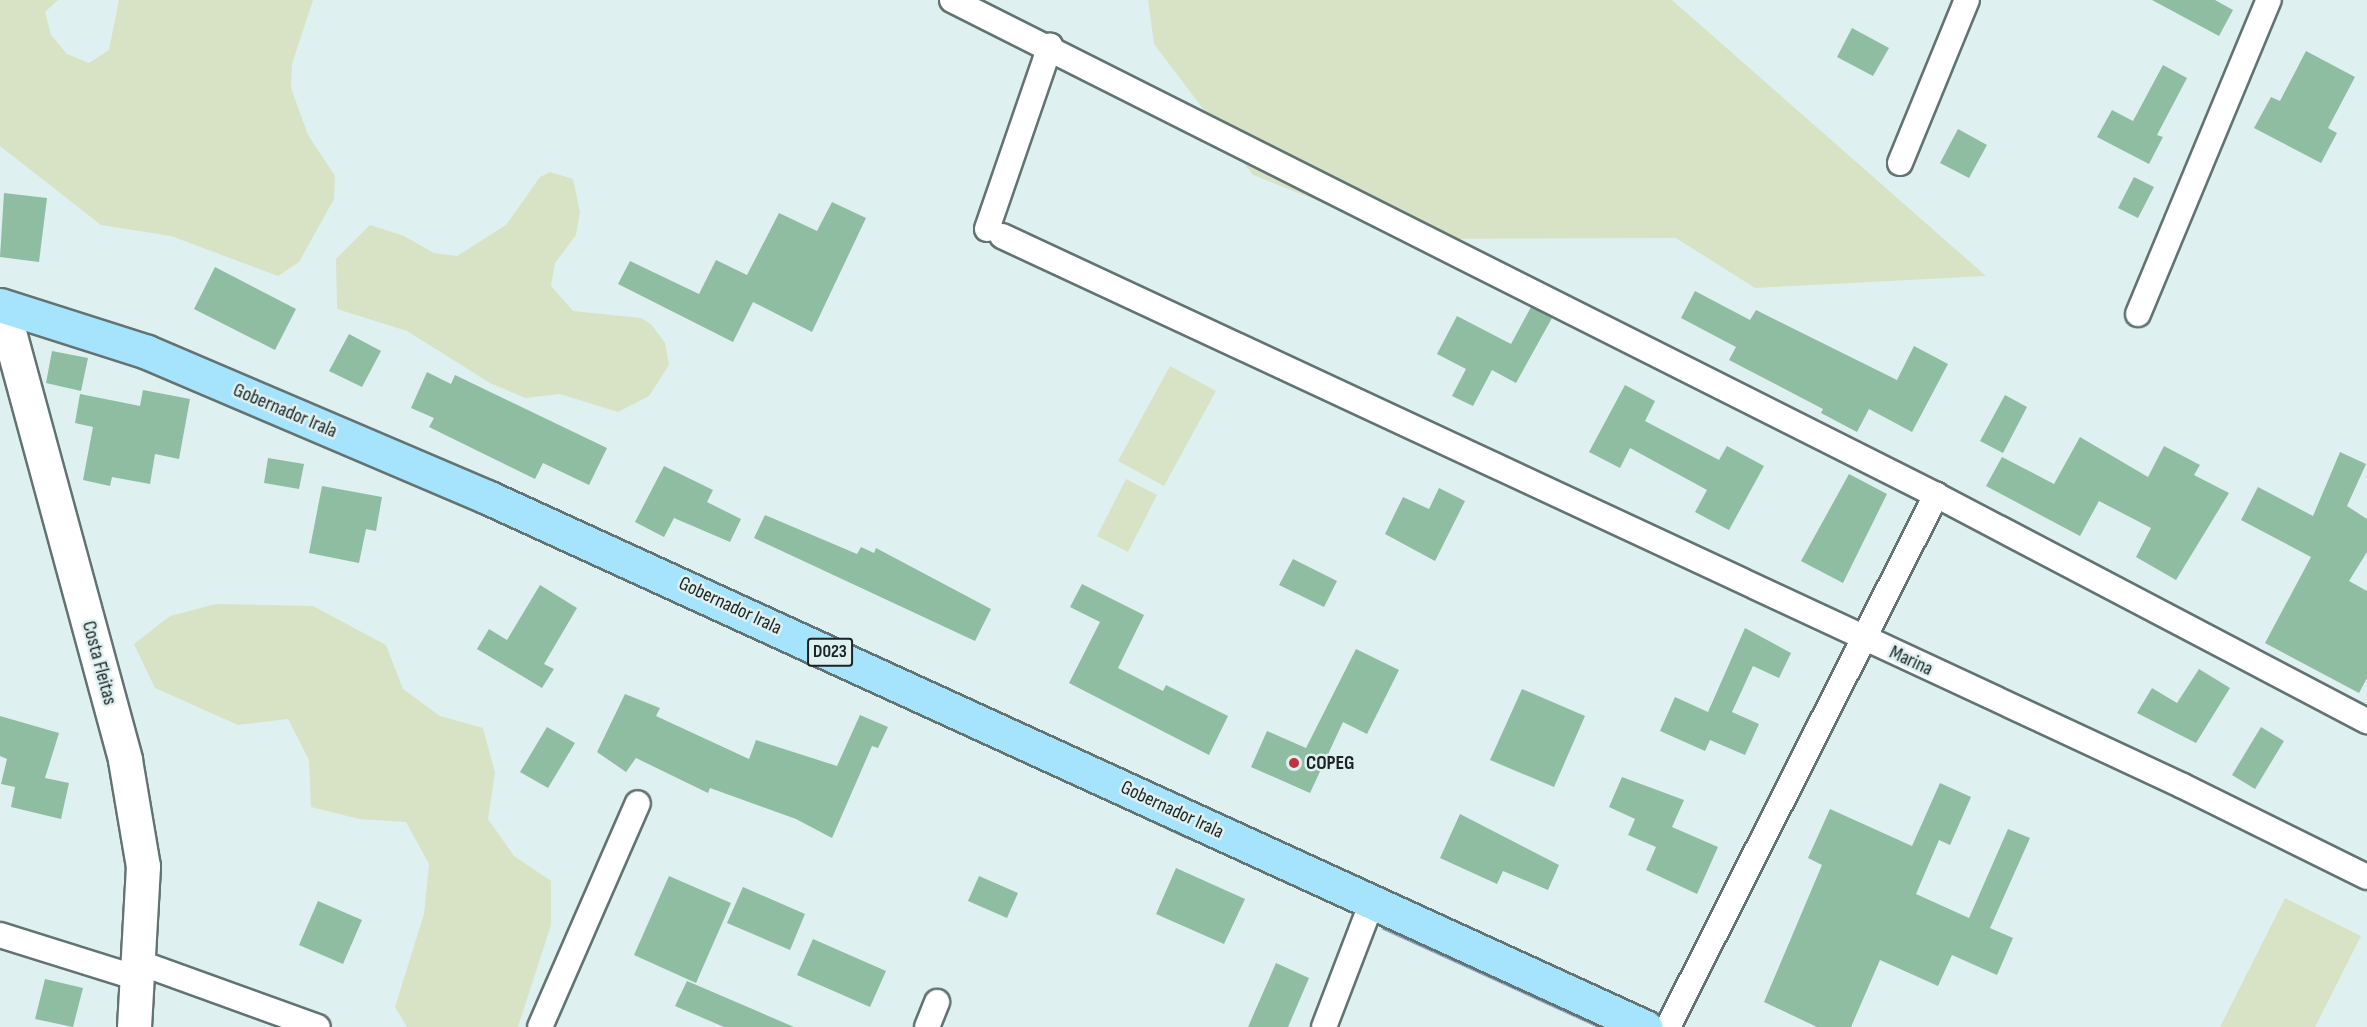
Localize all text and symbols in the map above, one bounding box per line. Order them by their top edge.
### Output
street label: Gobernador Irala [229,378,341,444]
street label: Gobernador Irala [675,572,785,640]
street label: Costa Fleitas [76,618,122,708]
road number: D023 [806,637,854,667]
street label: Marina [1885,641,1937,681]
place label: COPEG [1306,751,1355,775]
marker: COPEG [1287,756,1301,770]
street label: Gobernador Irala [1117,776,1227,844]

